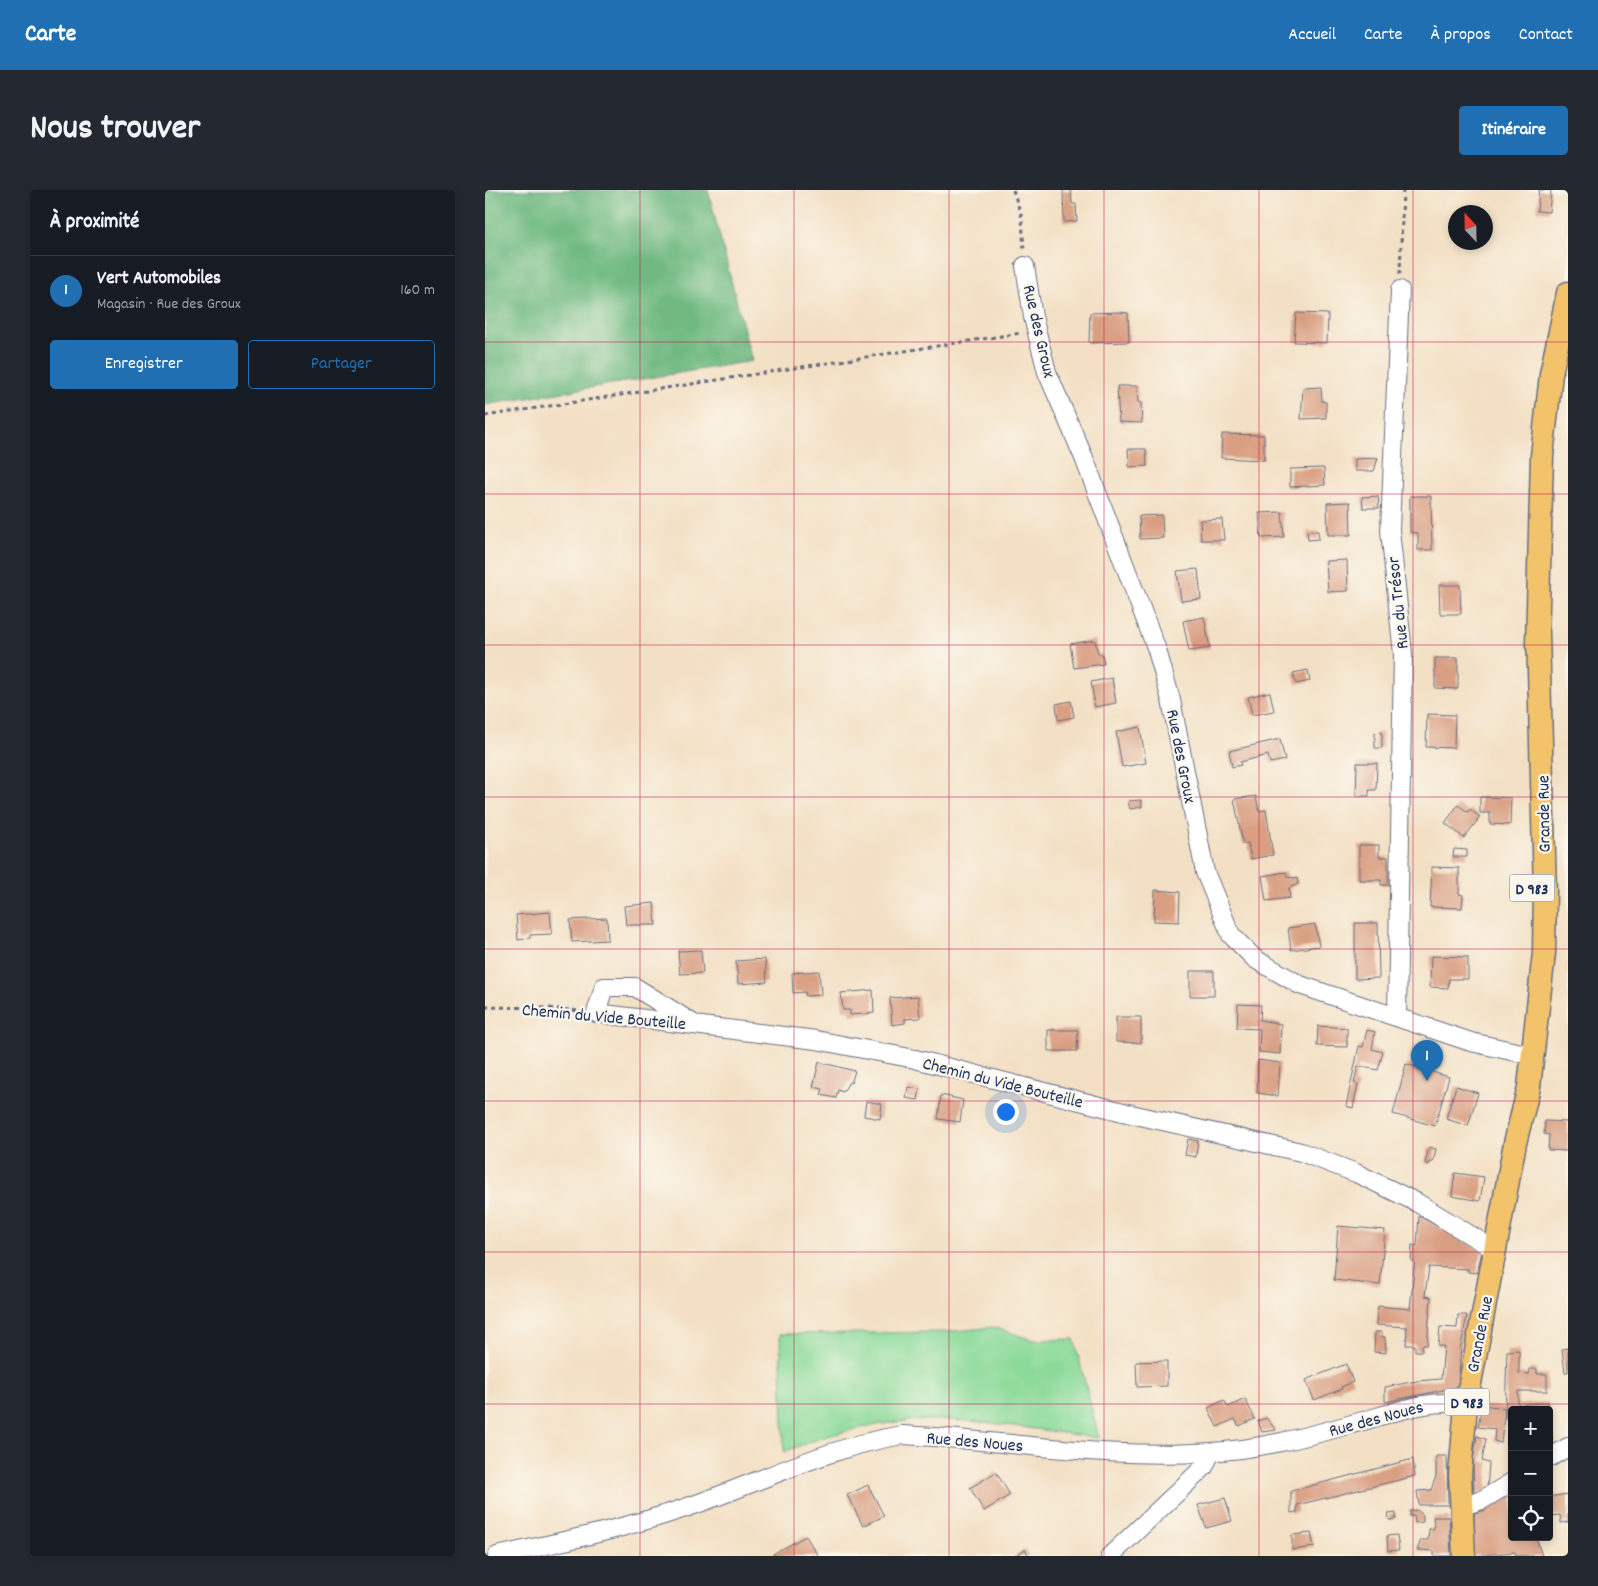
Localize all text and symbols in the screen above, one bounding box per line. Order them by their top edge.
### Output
text: Carte [25,18,76,52]
text: Accueil [1288,23,1336,48]
text: Carte [1364,23,1403,48]
text: À propos [1431,23,1491,48]
text: Contact [1519,23,1573,48]
text: Nous trouver [30,105,200,155]
button: Itinéraire [1459,106,1568,155]
north arrow [1448,205,1493,250]
text: À proximité [50,208,139,238]
text: Vert Automobiles [97,266,221,293]
text: 1 [64,279,68,302]
text: 160 m [400,279,435,302]
street label: Rue des Groux [1015,283,1060,381]
text: Magasin · Rue des Groux [97,293,241,316]
button: Enregistrer [50,340,238,389]
button: Partager [248,340,435,389]
street label: Rue du Trésor [1382,555,1417,650]
street label: Rue des Groux [1158,708,1201,806]
street label: Grande Rue [1532,775,1559,853]
road number: D 983 [1509,874,1555,901]
street label: Chemin du Vide Bouteille [521,999,687,1038]
pin: 1 [1411,1040,1443,1081]
street label: Chemin du Vide Bouteille [920,1052,1085,1116]
your location [993,1099,1019,1125]
street label: Grande Rue [1462,1294,1501,1375]
road number: D 983 [1445,1388,1489,1416]
street label: Rue des Noues [1327,1396,1427,1445]
map controls [1508,1406,1553,1541]
button: + [1508,1406,1553,1451]
street label: Rue des Noues [925,1427,1024,1460]
button: − [1508,1451,1553,1496]
button: locate [1508,1496,1553,1541]

